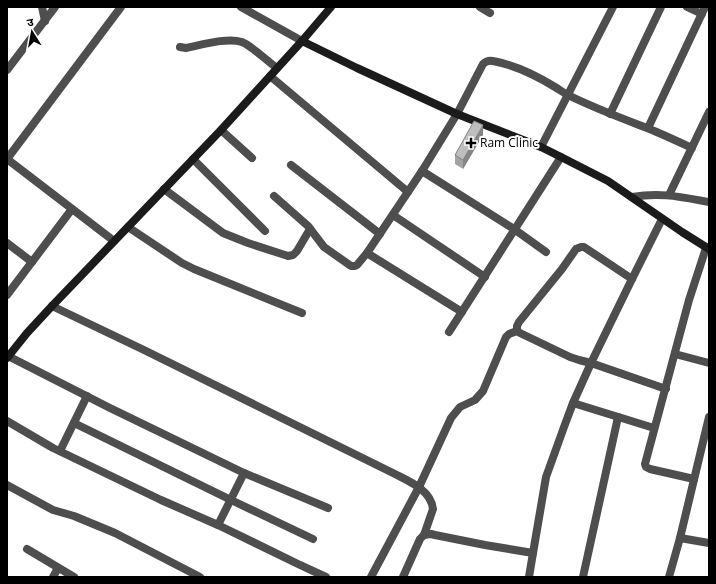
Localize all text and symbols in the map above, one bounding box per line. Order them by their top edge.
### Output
north arrow [12,12,52,52]
text: उ [25,14,35,30]
place label: Ram Clinic [480,134,538,151]
marker: Ram Clinic [465,137,477,149]

